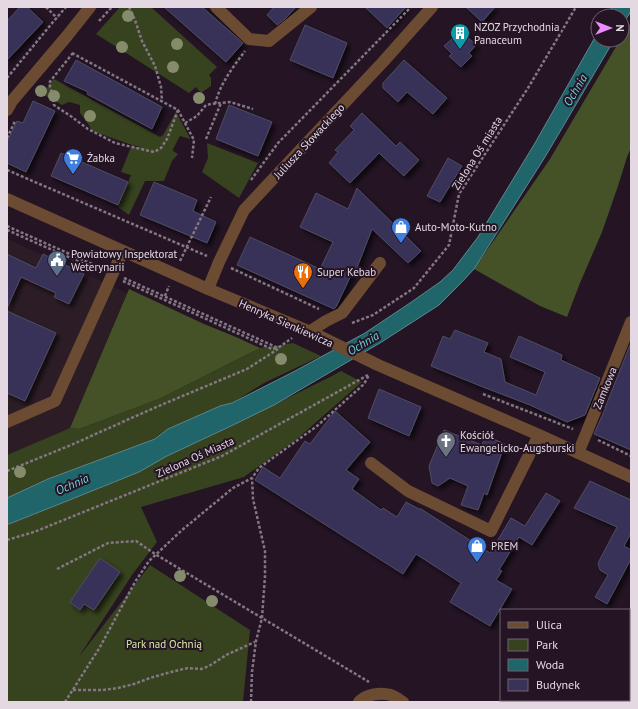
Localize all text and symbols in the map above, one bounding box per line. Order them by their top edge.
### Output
north arrow [590,8,630,48]
place label: NZOZ Przychodnia Panaceum [474,20,559,47]
building icon: NZOZ Przychodnia Panaceum [449,22,471,50]
text: N [613,24,627,32]
water label: Ochnia [560,71,590,109]
street label: Juliusza Słowackiego [270,100,348,182]
street label: Zielona Oś miasta [449,114,505,192]
supermarket icon: Żabka [62,147,84,175]
place label: Żabka [87,151,115,165]
shop icon: Auto-Moto-Kutno [390,216,412,244]
place label: Auto-Moto-Kutno [415,220,497,234]
place label: Powiatowy Inspektorat Weterynarii [71,247,178,274]
public building icon: Powiatowy Inspektorat Weterynarii [46,249,68,277]
restaurant icon: Super Kebab [292,261,314,289]
place label: Super Kebab [317,265,376,279]
street label: Henryka Sienkiewicza [237,296,335,350]
water label: Ochnia [344,328,382,358]
street label: Zamkowa [590,365,620,411]
place label: Kościół Ewangelicko-Augsburski [460,428,574,455]
church icon: Kościół Ewangelicko-Augsburski [435,430,457,458]
street label: Zielona Oś Miasta [154,434,236,480]
water label: Ochnia [53,470,91,498]
shop icon: PREM [466,535,488,563]
place label: PREM [491,539,518,553]
legend [500,609,630,701]
text: Ulica [536,617,562,632]
park label: Park nad Ochnią [126,637,203,651]
text: Park [536,637,558,652]
text: Woda [536,657,564,672]
text: Budynek [536,677,580,692]

